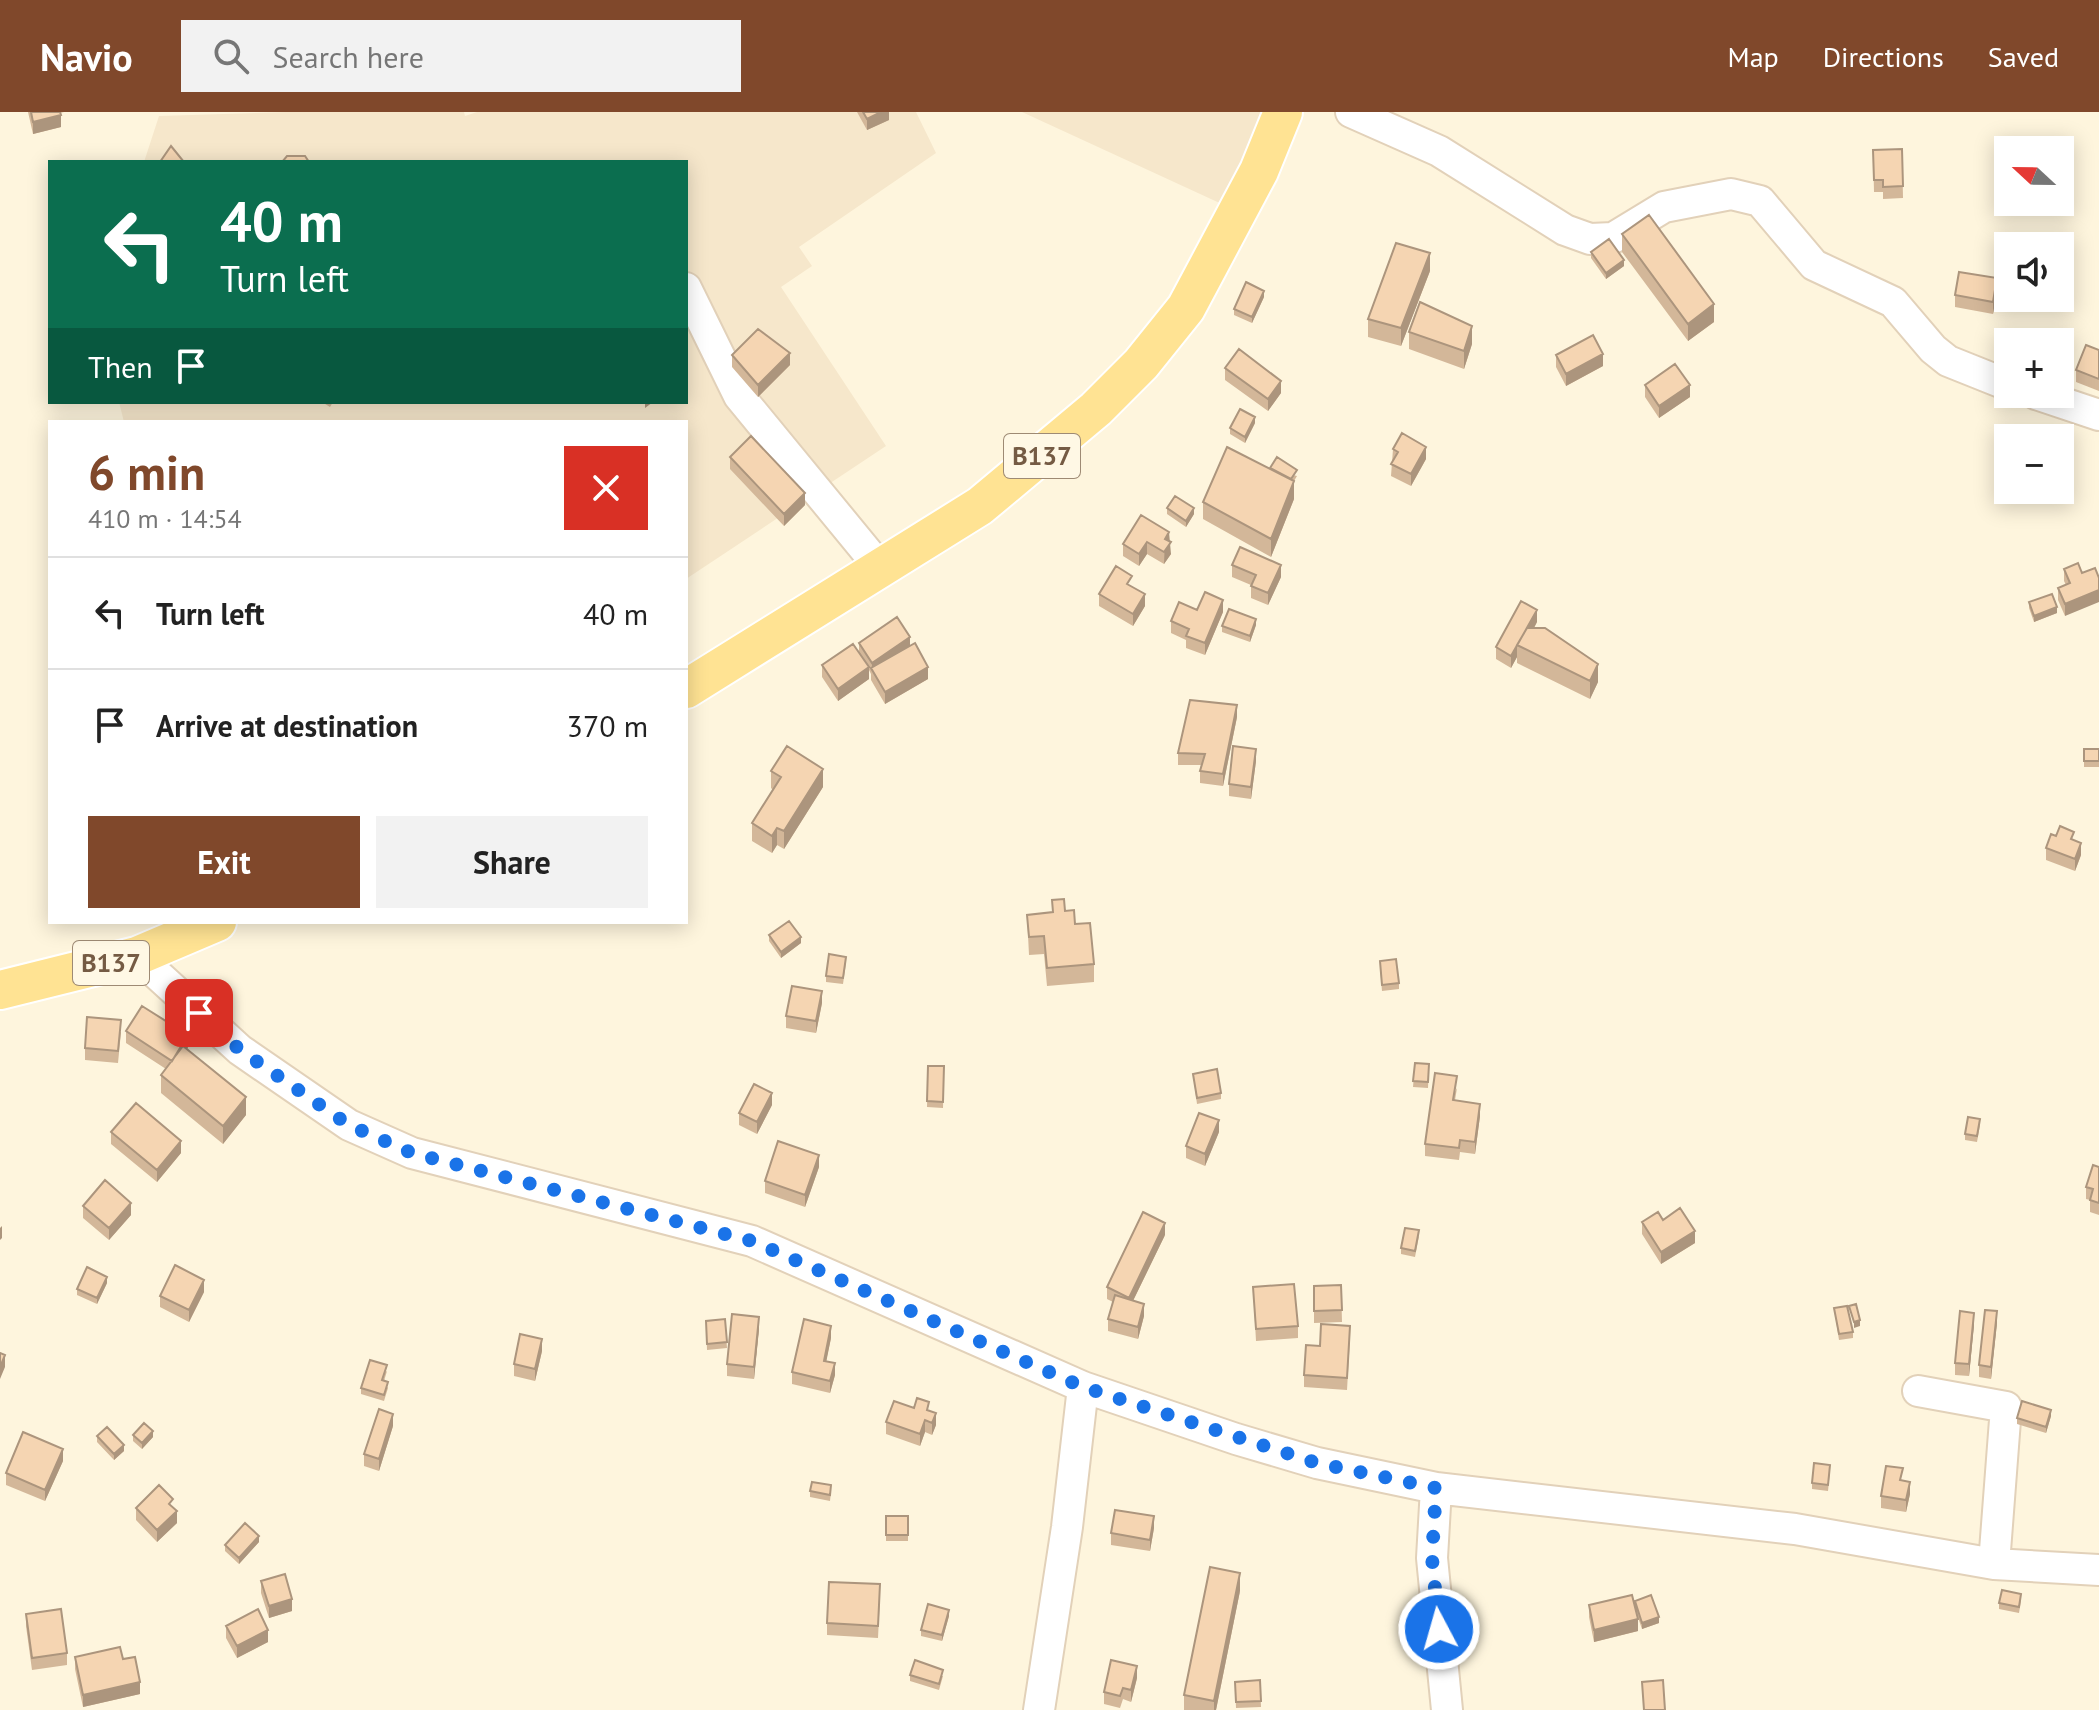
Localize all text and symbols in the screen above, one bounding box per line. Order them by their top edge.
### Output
search box [181,20,741,92]
text: Navio [40,32,133,81]
icon: search [209,34,253,78]
text: Search here [273,37,424,76]
text: Map [1728,38,1779,75]
text: Directions [1823,38,1944,75]
text: Saved [1988,38,2059,75]
north arrow [1994,136,2074,216]
map controls [1994,136,2074,504]
text: 40 m [220,185,343,257]
icon: left [88,192,192,296]
button: sound [1994,232,2074,312]
text: Turn left [220,255,349,302]
button: + [1994,328,2074,408]
icon: arrive [169,344,213,388]
text: Then [88,347,153,386]
button: − [1994,424,2074,504]
road number: B137 [1004,434,1080,478]
text: 6 min [88,441,205,503]
button: close [564,446,648,530]
text: 410 m · 14:54 [88,502,242,535]
icon: left [88,591,132,635]
text: Turn left [156,594,264,633]
text: 40 m [583,594,648,633]
icon: arrive [88,703,132,747]
text: Arrive at destination [156,706,418,745]
text: 370 m [567,706,648,745]
button: Exit [88,816,360,908]
button: Share [376,816,648,908]
road number: B137 [73,941,149,985]
pin [165,979,233,1047]
icon: arrive [177,991,221,1035]
position arrow [1397,1587,1481,1671]

